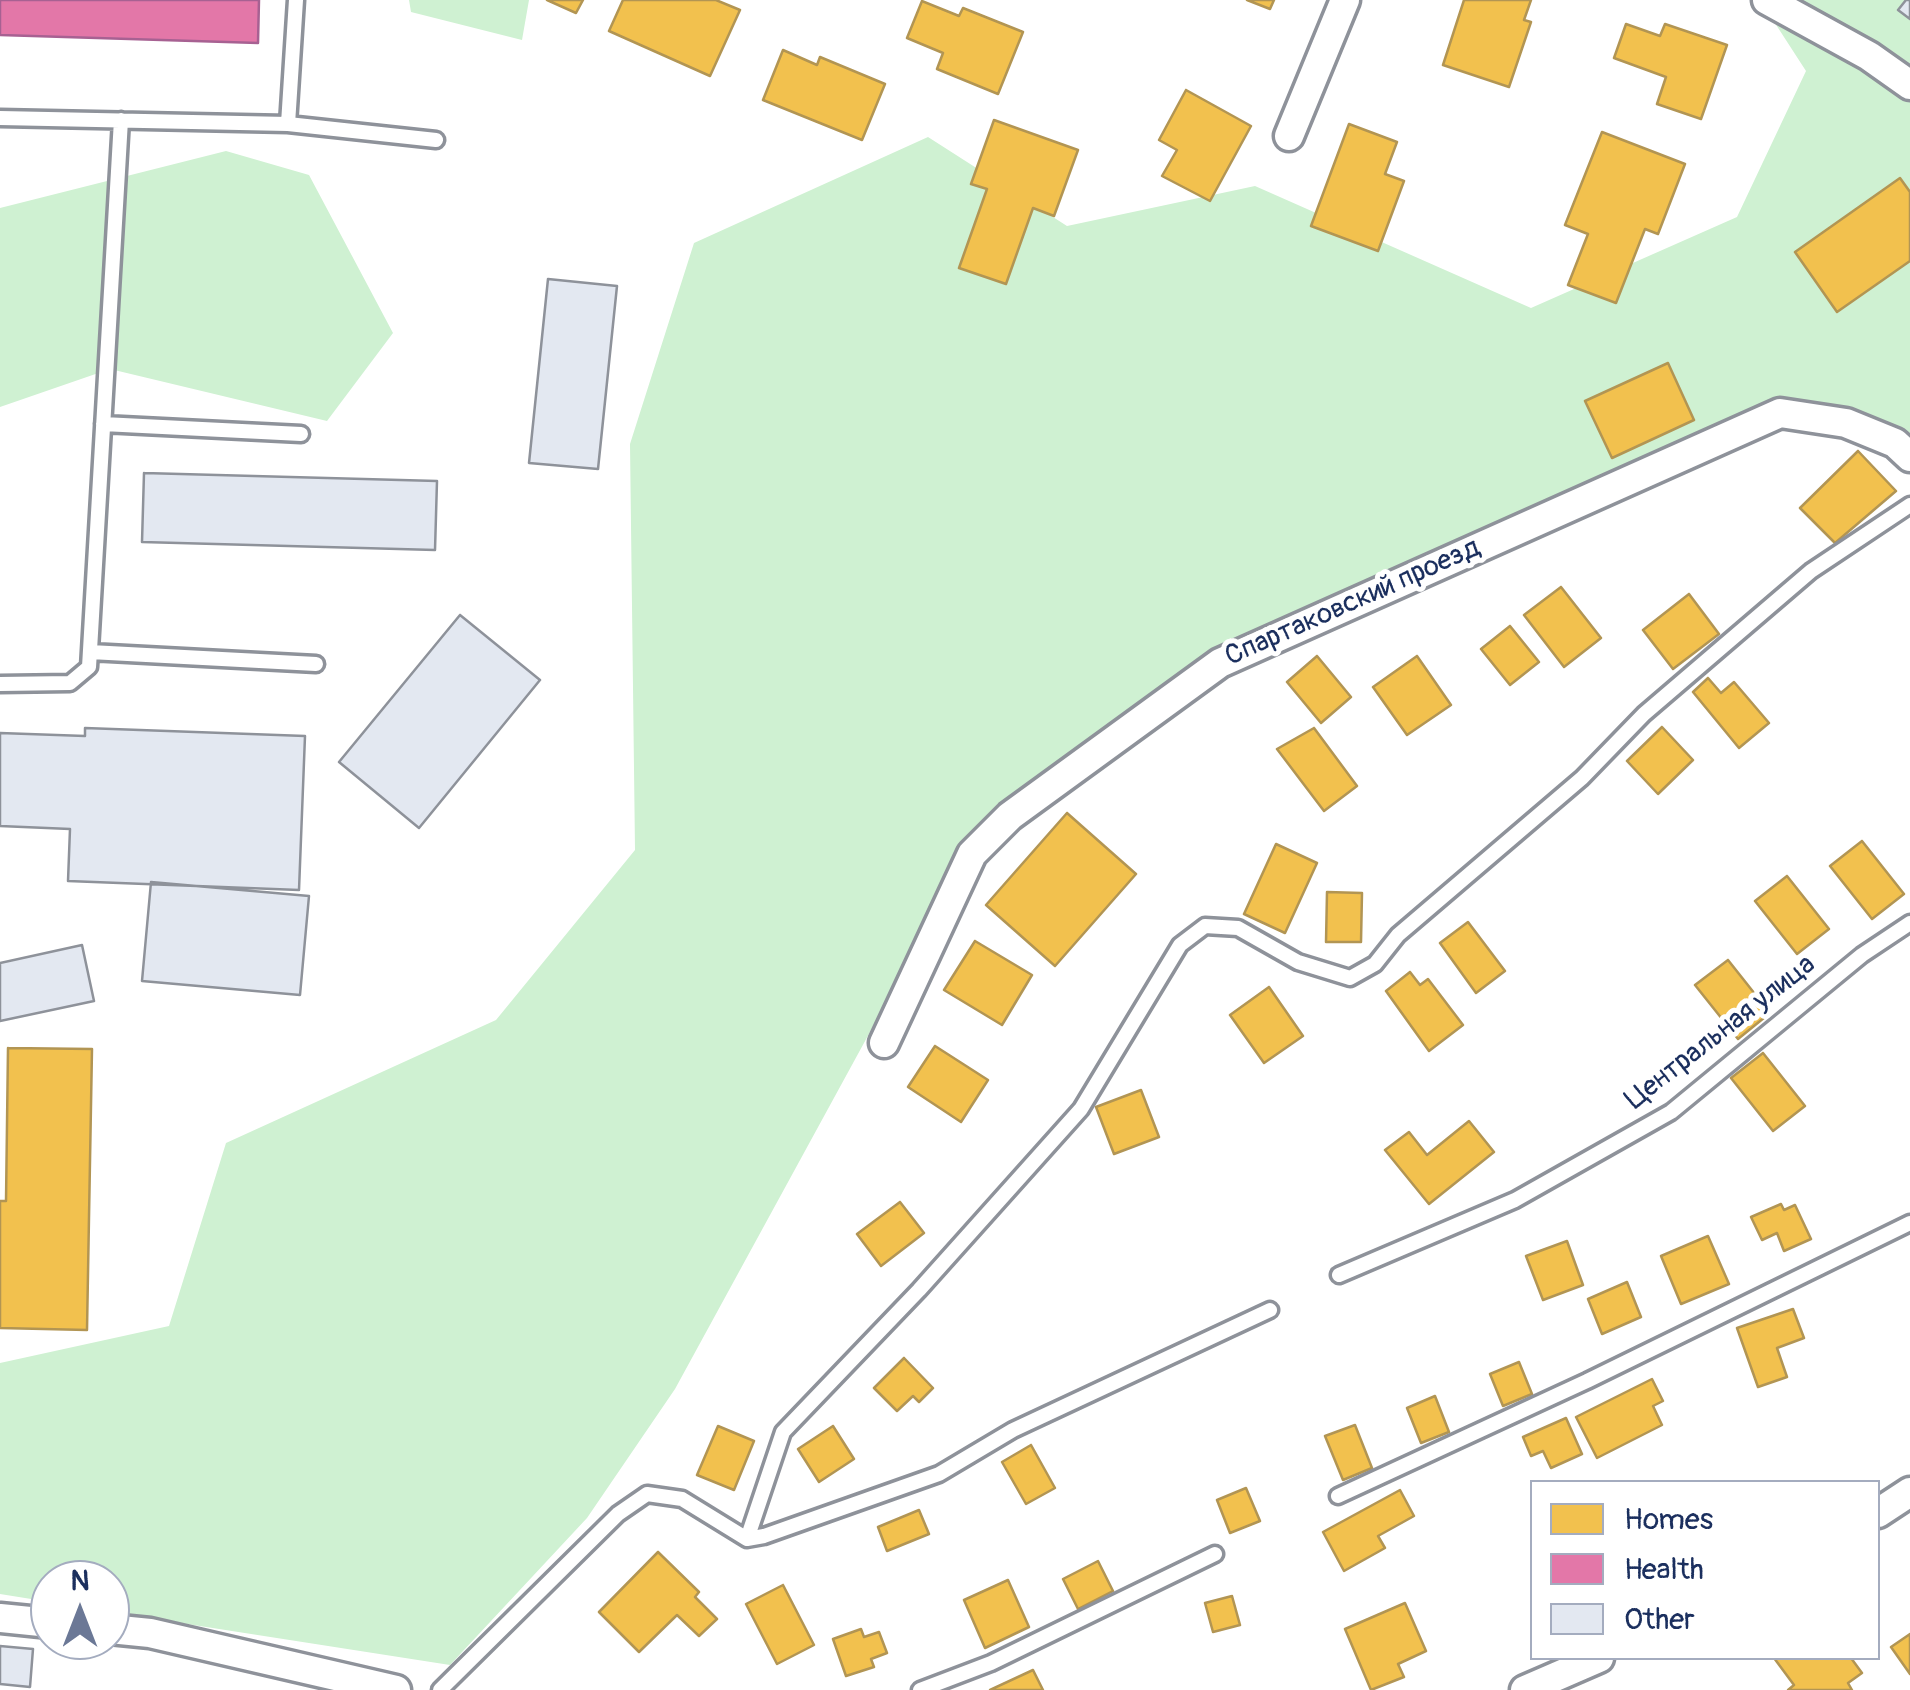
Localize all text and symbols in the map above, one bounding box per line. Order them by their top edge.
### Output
street label: Спартаковский проезд [1220,532,1486,674]
street label: Центральная улица [1619,949,1823,1117]
legend [1530,1480,1880,1660]
text: Homes [1624,1501,1713,1538]
text: Health [1624,1551,1704,1588]
north arrow [30,1560,130,1660]
text: N [71,1564,89,1599]
text: Other [1624,1601,1695,1638]

